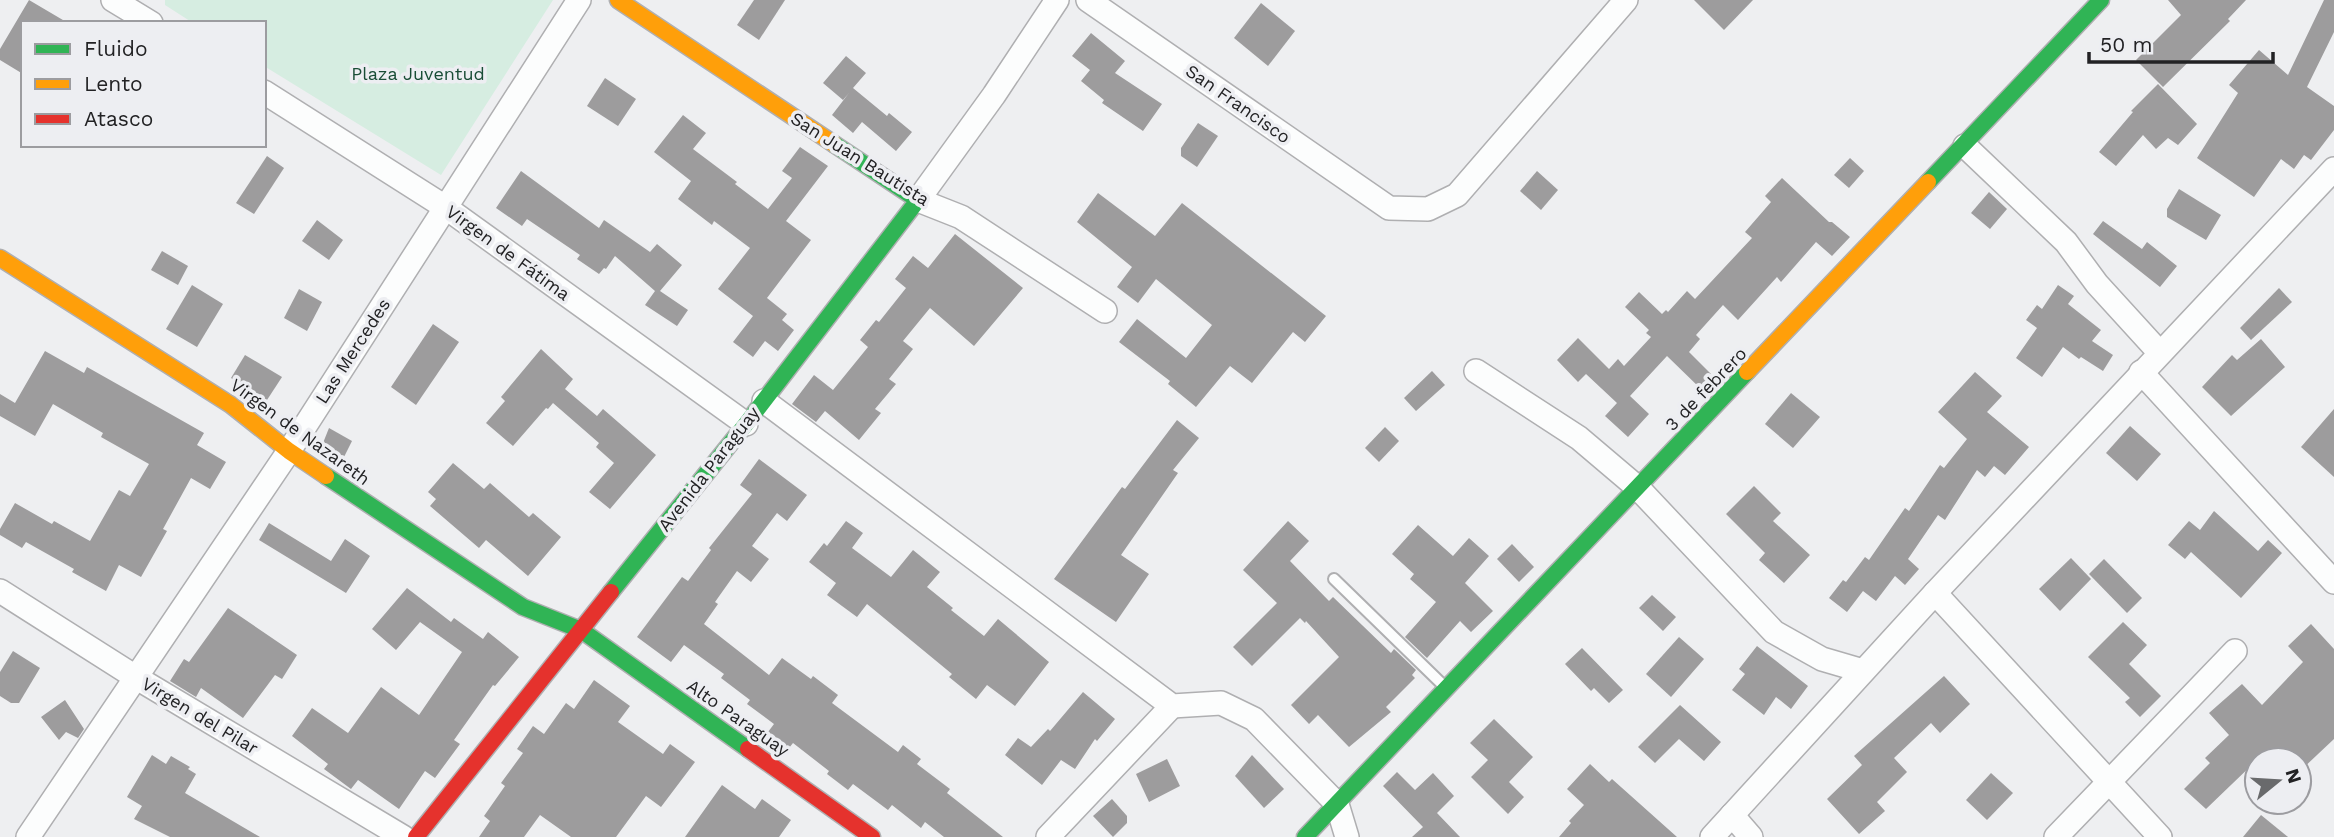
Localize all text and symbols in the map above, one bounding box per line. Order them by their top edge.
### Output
legend [21,21,266,147]
scale bar [2089,21,2273,65]
text: 50 m [2100,32,2152,57]
text: Fluido [84,36,148,61]
street label: San Francisco [1182,60,1295,147]
park label: Plaza Juventud [351,63,485,84]
text: Lento [84,71,143,96]
text: Atasco [84,106,153,131]
street label: San Juan Bautista [787,107,934,210]
street label: Virgen de Fátima [442,201,574,305]
street label: Las Mercedes [311,294,394,407]
street label: 3 de febrero [1661,343,1751,435]
street label: Virgen de Nazareth [226,374,374,489]
street label: Avenida Paraguay [653,402,764,535]
street label: Virgen del Pilar [138,673,262,759]
street label: Alto Paraguay [683,675,794,761]
north arrow [2243,746,2313,816]
text: N [2281,766,2307,786]

